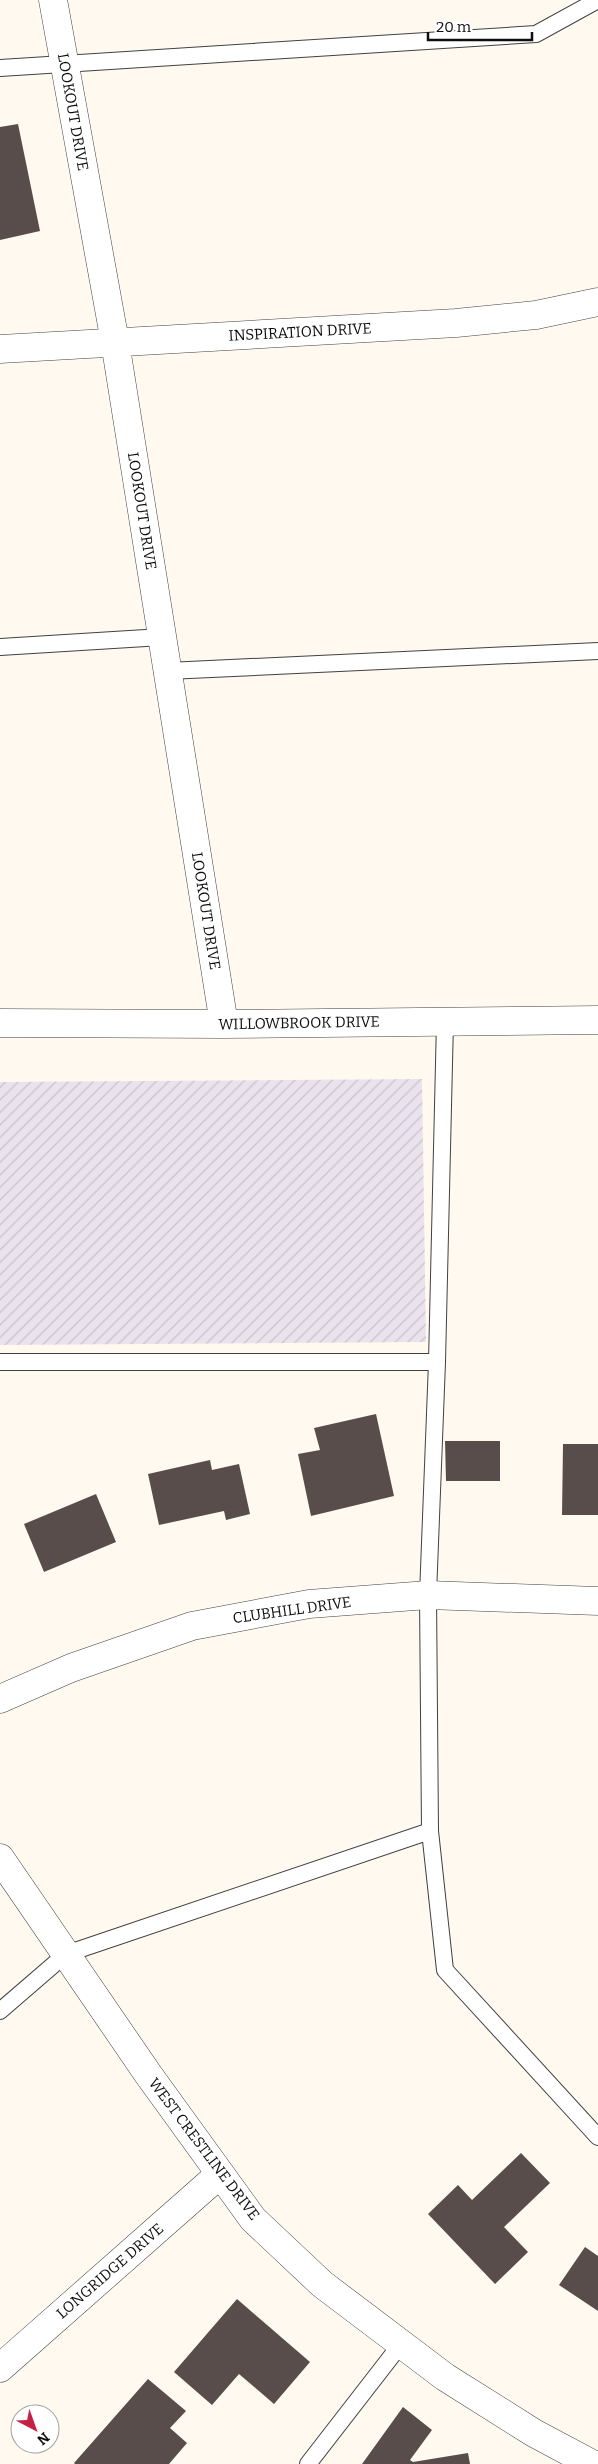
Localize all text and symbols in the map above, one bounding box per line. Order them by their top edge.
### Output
scale bar [428,10,532,42]
text: 20 m [436,18,472,36]
street label: LOOKOUT DRIVE [54,52,92,172]
street label: INSPIRATION DRIVE [228,319,372,345]
street label: LOOKOUT DRIVE [124,451,160,571]
street label: LOOKOUT DRIVE [188,851,224,971]
street label: WILLOWBROOK DRIVE [218,1013,380,1033]
street label: CLUBHILL DRIVE [232,1593,352,1627]
street label: WEST CRESTLINE DRIVE [145,2074,263,2224]
street label: LONGRIDGE DRIVE [53,2220,167,2322]
north arrow [10,2404,60,2454]
text: N [33,2428,53,2449]

